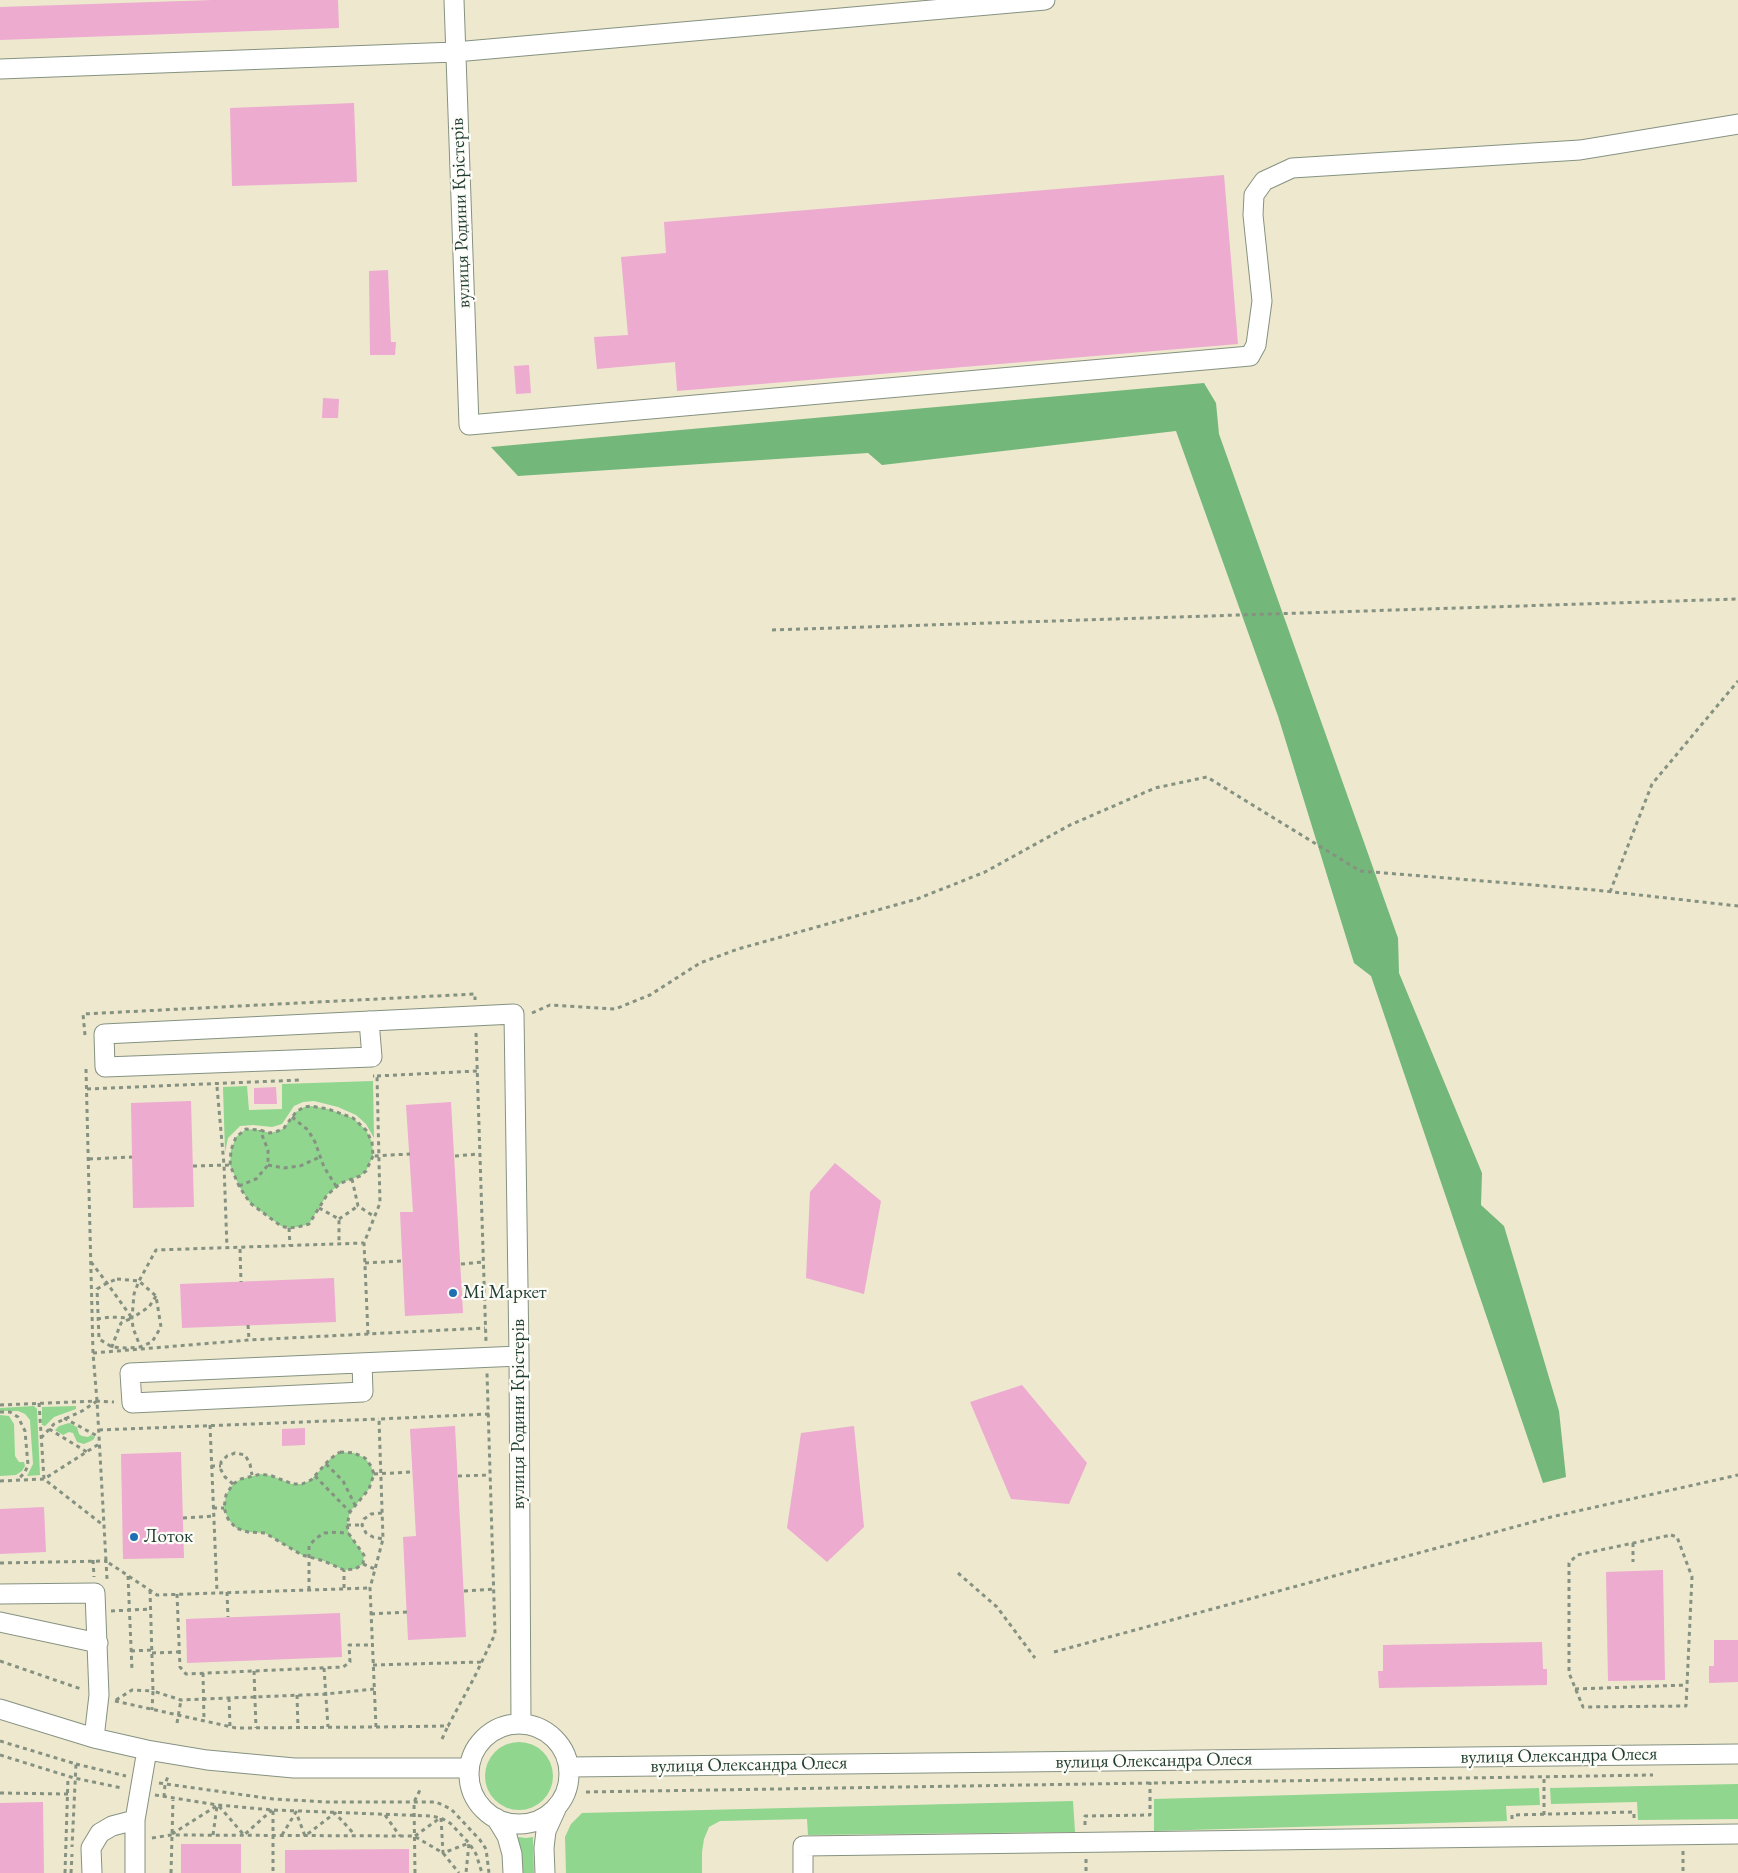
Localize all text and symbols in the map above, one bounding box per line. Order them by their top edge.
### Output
street label: вулиця Родини Крістерів [446,118,476,308]
place label: Мі Маркет [463,1282,547,1304]
marker: Мі Маркет [447,1287,459,1299]
street label: вулиця Родини Крістерів [508,1319,530,1509]
place label: Лоток [144,1526,193,1548]
marker: Лоток [128,1531,140,1543]
street label: вулиця Олександра Олеся [1460,1743,1658,1769]
street label: вулиця Олександра Олеся [1055,1748,1253,1774]
street label: вулиця Олександра Олеся [650,1752,848,1778]

